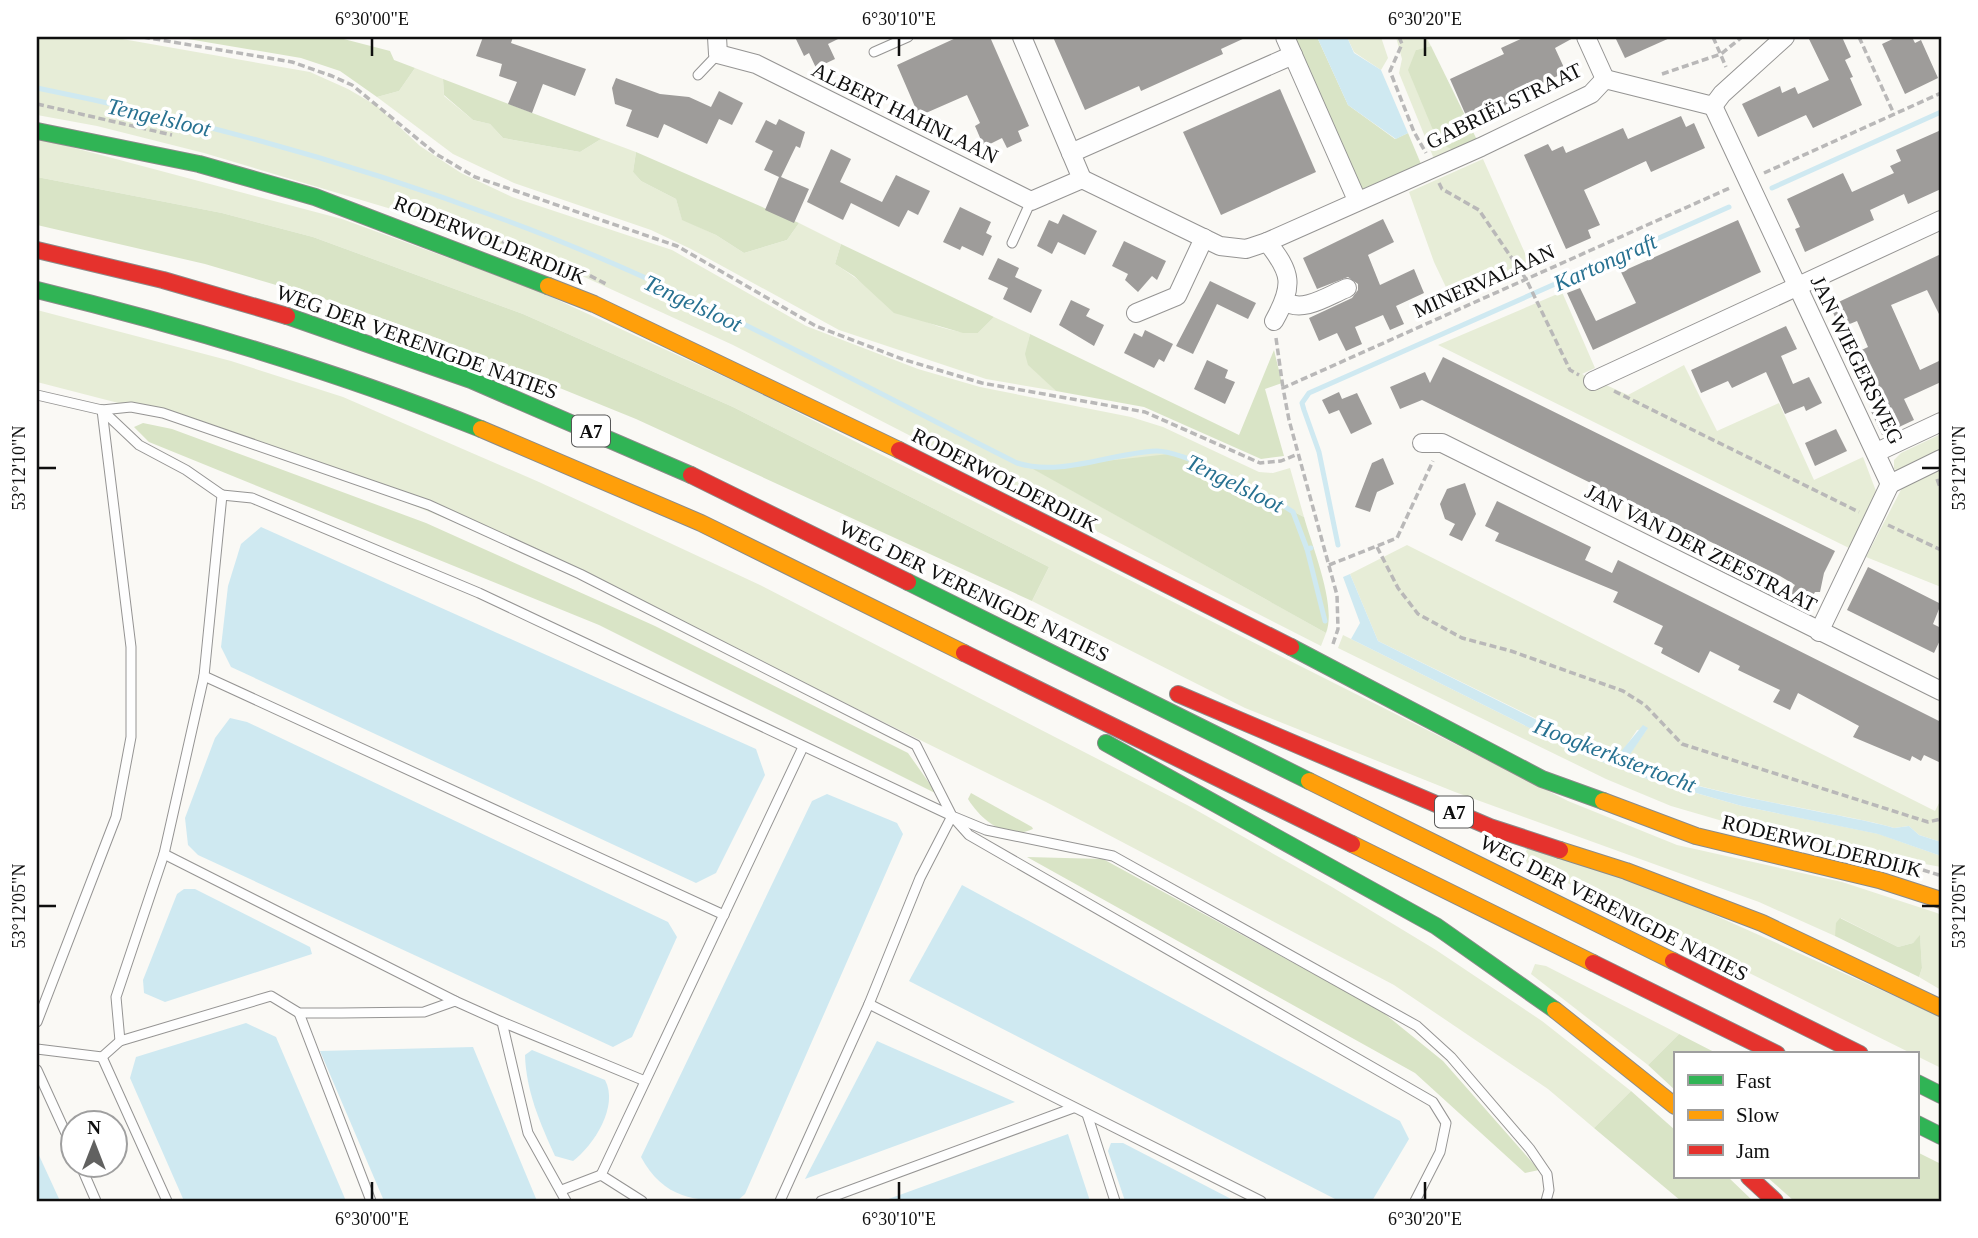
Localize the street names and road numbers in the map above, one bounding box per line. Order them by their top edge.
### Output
street label: ALBERT HAHNLAAN [808,57,1002,169]
street label: GABRIËLSTRAAT [1422,58,1586,154]
street label: RODERWOLDERDIJK [390,190,590,290]
street label: MINERVALAAN [1410,239,1558,323]
street label: JAN WIEGERSWEG [1806,272,1908,448]
street label: WEG DER VERENIGDE NATIES [273,280,561,404]
road number: A7 [572,416,610,446]
street label: RODERWOLDERDIJK [908,423,1102,537]
street label: JAN VAN DER ZEESTRAAT [1581,479,1821,617]
street label: WEG DER VERENIGDE NATIES [835,515,1113,667]
road number: A7 [1435,796,1473,828]
street label: RODERWOLDERDIJK [1719,810,1925,882]
street label: WEG DER VERENIGDE NATIES [1476,830,1752,986]

